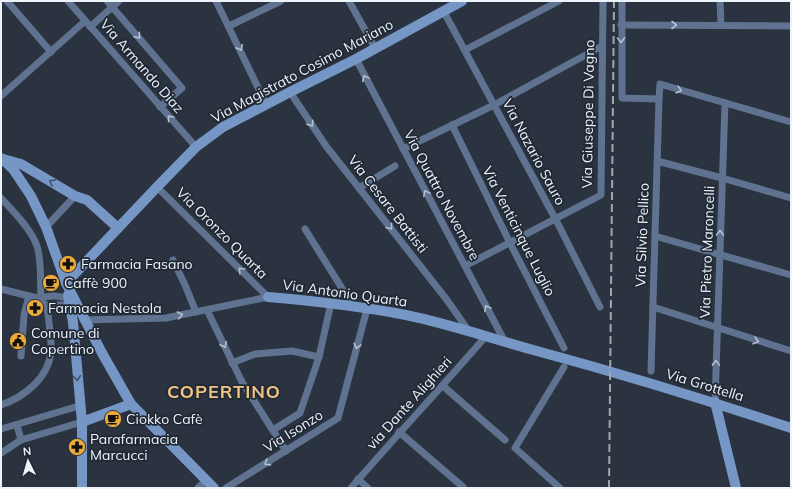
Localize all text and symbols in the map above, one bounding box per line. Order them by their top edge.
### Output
street label: Via Armando Diaz [96,15,188,117]
street label: Via Magistrato Cosimo Mariano [208,15,396,127]
one-way arrow [671,21,677,29]
one-way arrow [133,32,140,39]
one-way arrow [617,37,625,43]
street label: Via Giuseppe Di Vagno [578,39,598,189]
one-way arrow [235,44,243,52]
one-way arrow [363,75,370,82]
one-way arrow [676,85,682,93]
street label: Via Nazario Sauro [498,96,570,208]
one-way arrow [167,115,175,123]
one-way arrow [306,120,314,127]
street label: Via Quattro Novembre [400,127,484,263]
street label: Via Cesare Battisti [344,151,432,257]
street label: Via Venticinque Luglio [479,163,559,299]
one-way arrow [49,180,56,187]
street label: Via Silvio Pellico [631,183,653,287]
street label: Via Oronzo Quarta [173,184,271,282]
street label: Via Pietro Maroncelli [696,185,718,319]
one-way arrow [424,190,431,197]
one-way arrow [386,223,393,230]
one-way arrow [716,230,725,236]
pharmacy icon: Farmacia Fasano [58,254,78,274]
place label: Farmacia Fasano [81,255,193,273]
one-way arrow [238,267,246,275]
cafe icon: Caffè 900 [41,273,61,293]
place label: Caffè 900 [64,274,127,292]
street label: Via Antonio Quarta [282,275,408,311]
pharmacy icon: Farmacia Nestola [25,298,45,318]
place label: Farmacia Nestola [48,299,162,317]
one-way arrow [484,305,492,312]
one-way arrow [177,312,183,320]
place label: Comune di Copertino [31,324,100,358]
public building icon: Comune di Copertino [8,331,28,351]
one-way arrow [753,336,760,344]
one-way arrow [219,341,227,349]
one-way arrow [353,343,362,350]
street label: via Dante Alighieri [363,353,455,453]
one-way arrow [712,360,720,366]
street label: Via Grottella [664,365,746,405]
one-way arrow [73,375,82,381]
district label: COPERTINO [167,380,281,403]
street label: Via Isonzo [260,406,326,456]
cafe icon: Ciokko Cafè [103,409,123,429]
place label: Ciokko Cafè [126,410,203,428]
place label: Parafarmacia Marcucci [90,430,178,464]
pharmacy icon: Parafarmacia Marcucci [67,437,87,457]
north arrow [8,441,48,481]
text: N [22,444,32,458]
one-way arrow [264,458,271,465]

